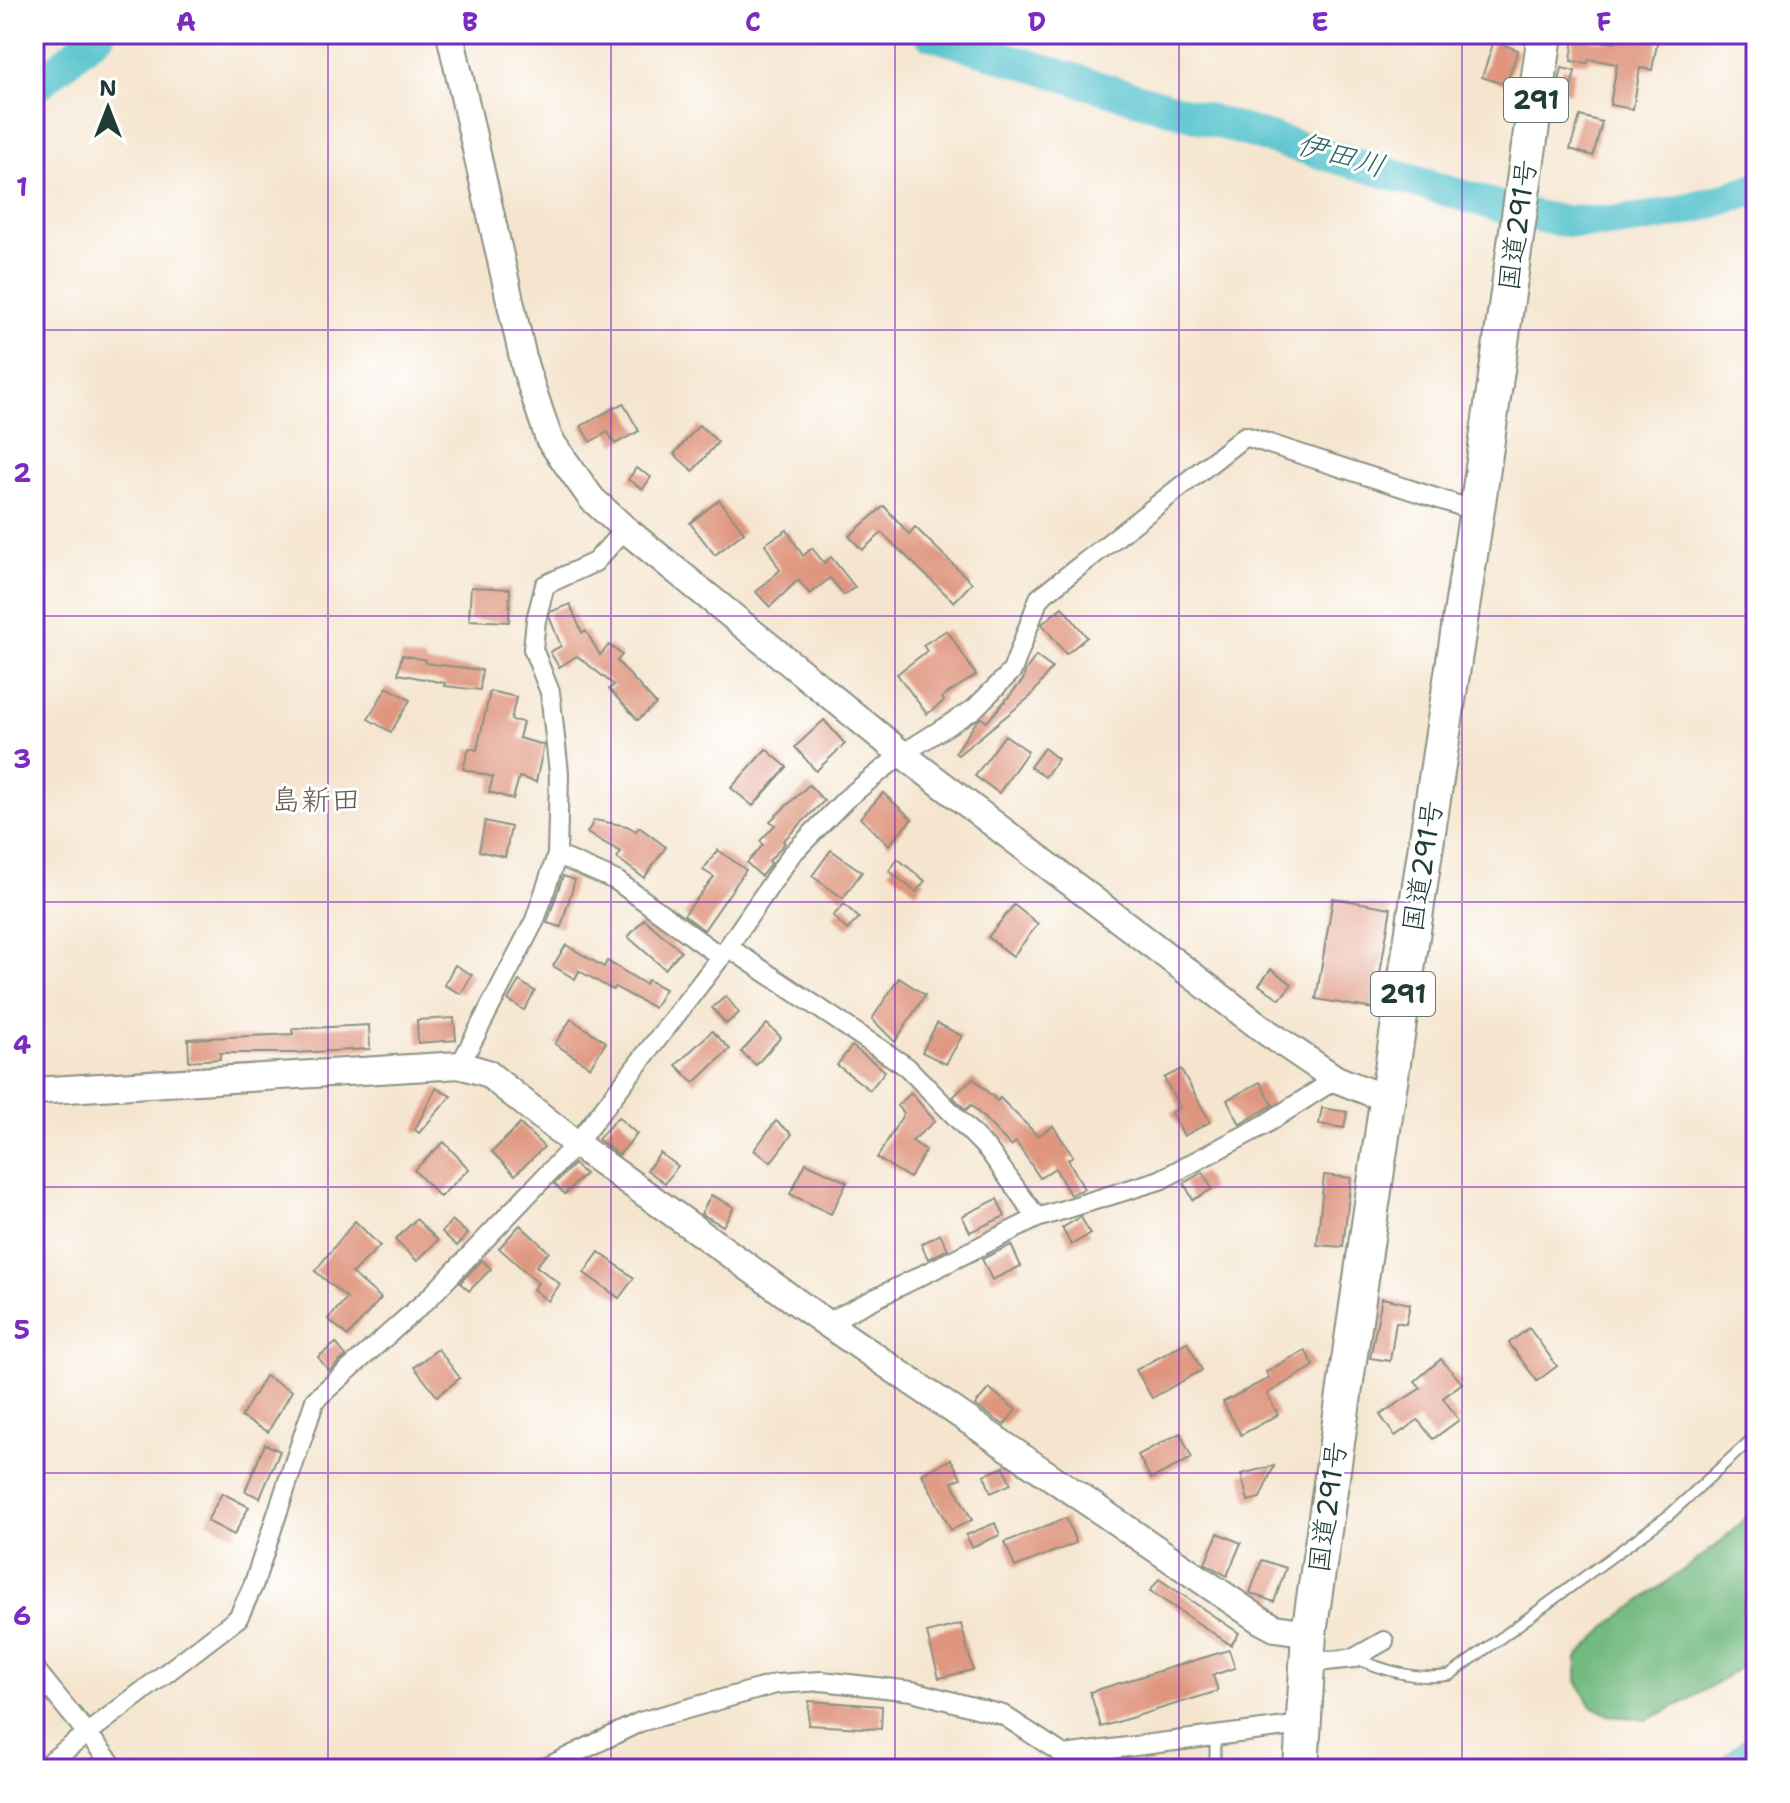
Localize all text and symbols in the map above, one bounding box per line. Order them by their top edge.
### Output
text: A [176,4,196,39]
text: B [462,4,478,39]
text: C [745,4,761,39]
text: D [1028,4,1046,39]
text: E [1311,4,1329,39]
text: F [1596,4,1612,39]
north arrow [68,68,148,148]
text: N [99,74,117,103]
road number: 291 [1504,78,1568,122]
water label: 伊田川 [1292,122,1390,187]
street label: 国道291号 [1489,157,1545,293]
text: 1 [16,169,28,204]
text: 2 [13,455,31,490]
text: 3 [13,741,31,776]
district label: 島新田 [271,779,361,820]
street label: 国道291号 [1393,798,1451,934]
road number: 291 [1371,972,1435,1016]
text: 4 [13,1027,31,1062]
text: 5 [14,1312,30,1347]
street label: 国道291号 [1299,1439,1355,1575]
text: 6 [13,1598,31,1633]

